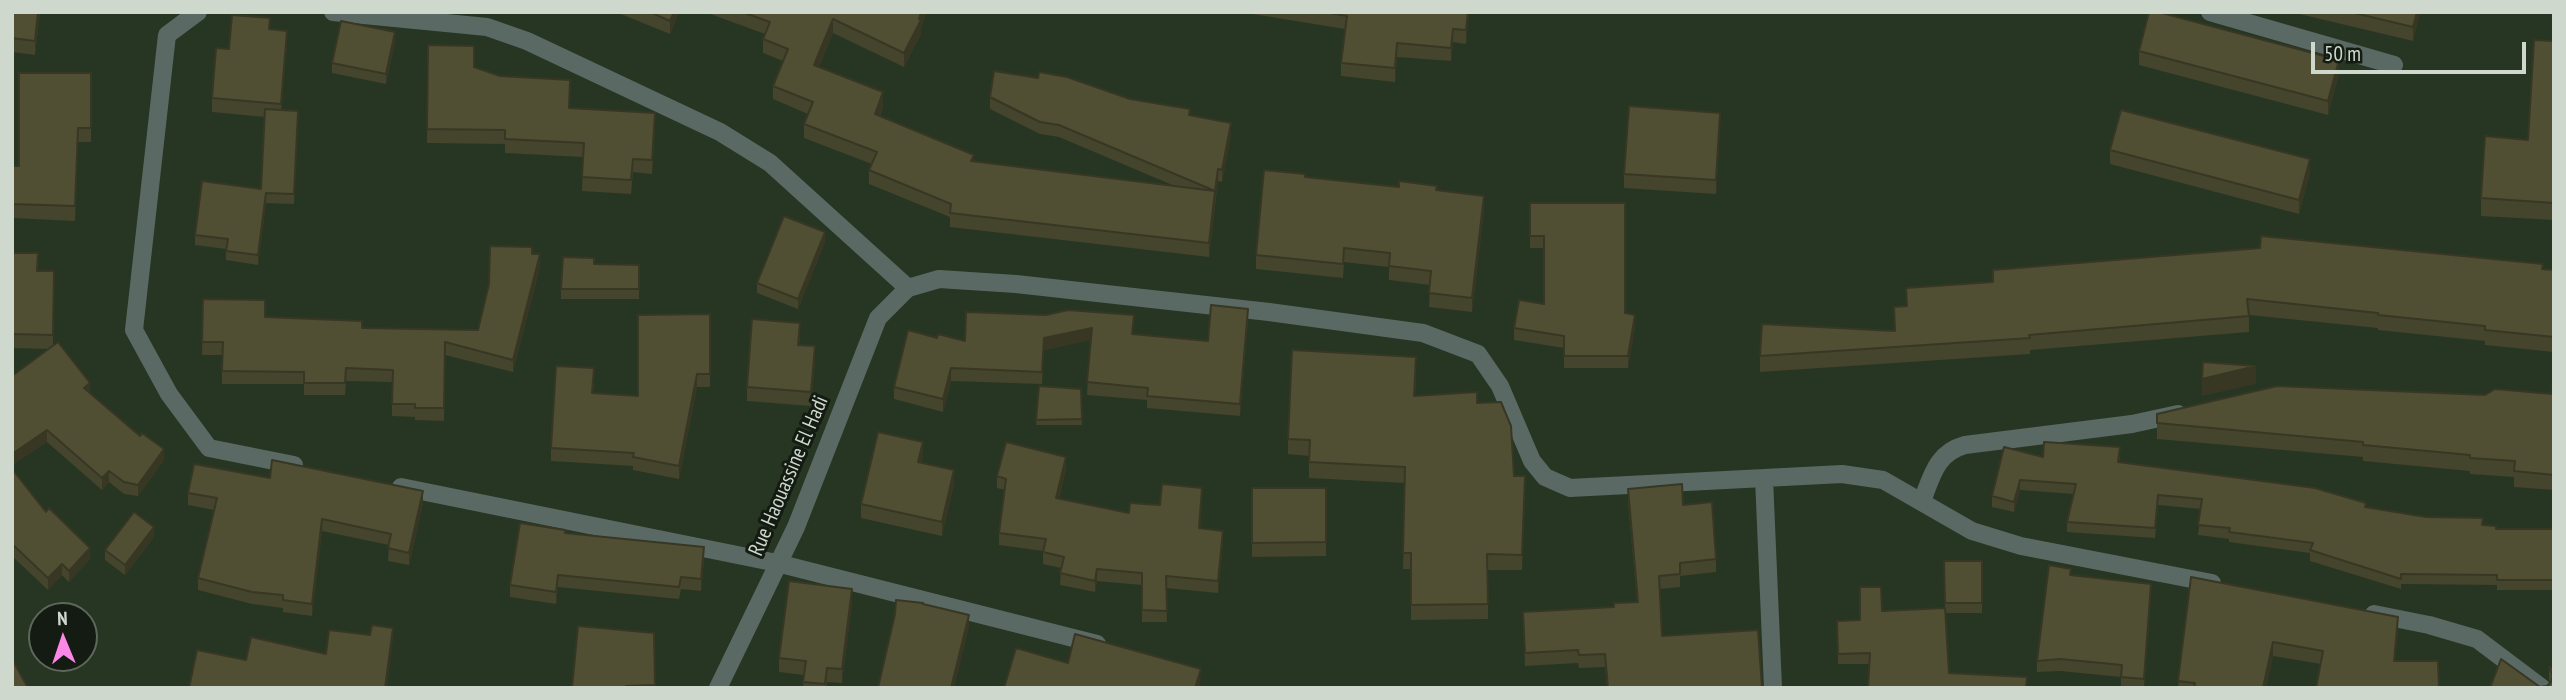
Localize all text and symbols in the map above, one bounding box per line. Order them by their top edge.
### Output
scale bar [2314,28,2529,72]
text: 50 m [2324,40,2361,67]
street label: Rue Haouassine El Hadi [744,392,834,560]
north arrow [28,602,98,672]
text: N [57,606,68,630]

